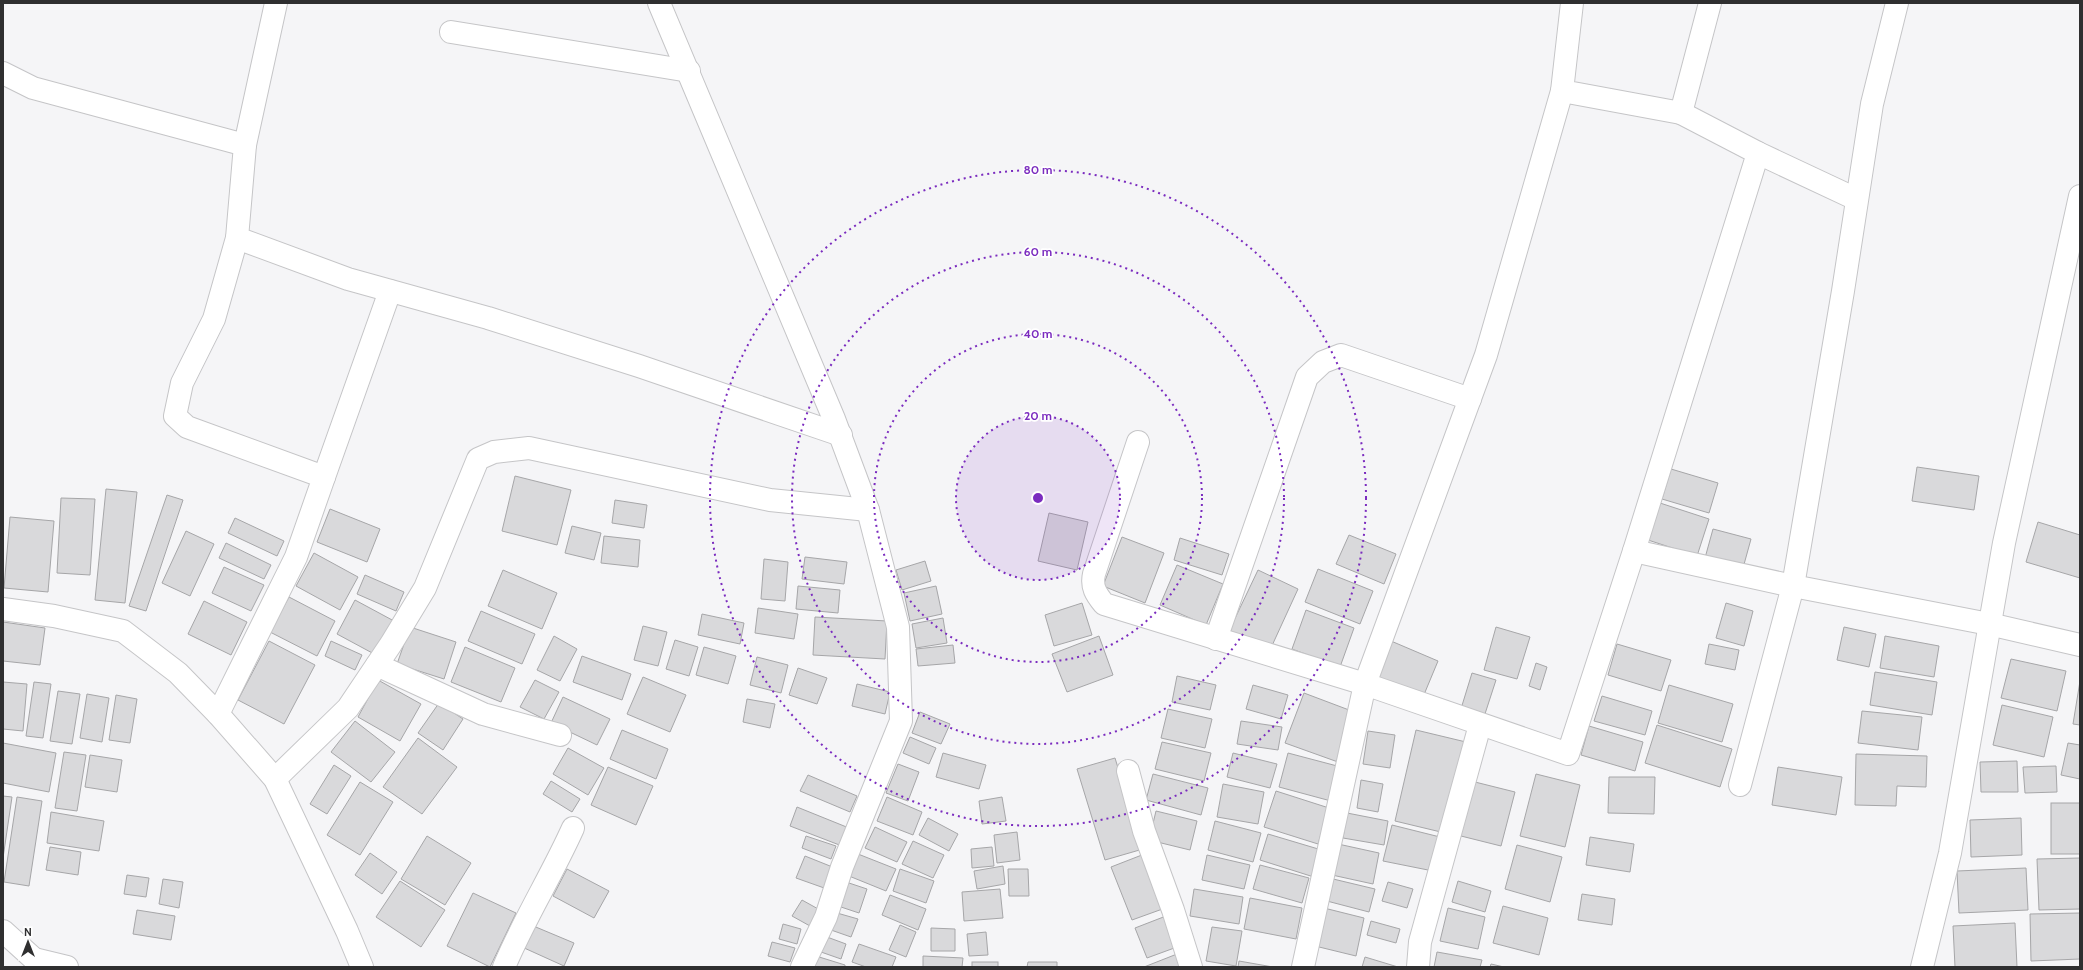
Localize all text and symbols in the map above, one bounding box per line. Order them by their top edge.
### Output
text: 80 m [1024,162,1052,177]
text: 60 m [1024,244,1052,259]
text: 40 m [1023,326,1053,341]
text: 20 m [1024,408,1052,423]
centre of rings [1031,491,1045,505]
north arrow [8,922,48,962]
text: N [24,925,32,939]

